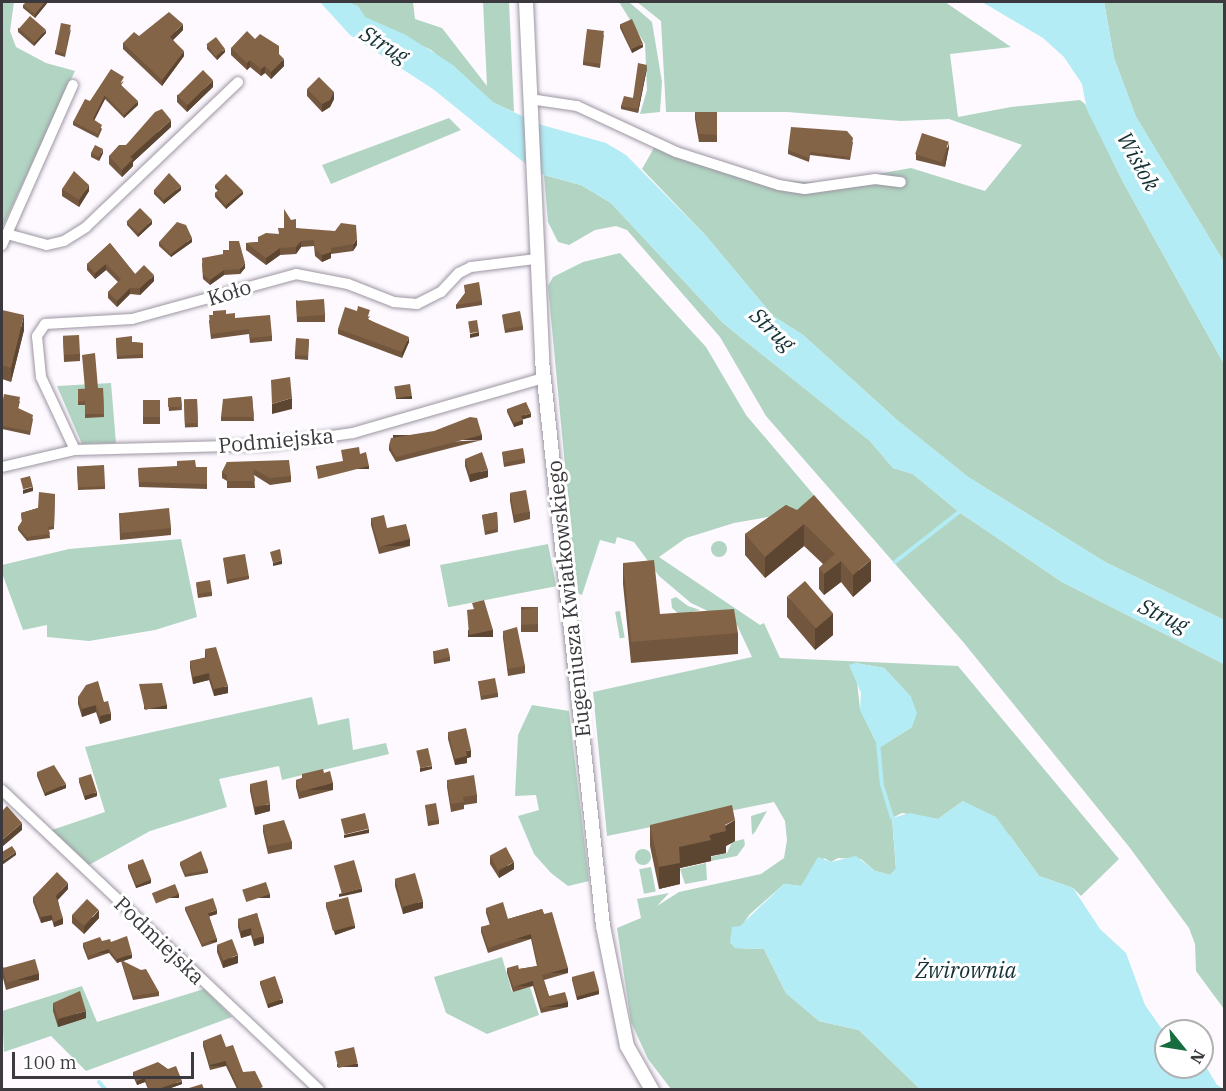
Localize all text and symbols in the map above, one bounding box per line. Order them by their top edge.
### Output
water label: Strug [356,19,414,69]
water label: Wisłok [1112,127,1166,195]
street label: Koło [204,273,254,311]
water label: Strug [745,302,801,356]
street label: Podmiejska [217,422,335,458]
street label: Eugeniusza Kwiatkowskiego [541,459,595,739]
water label: Strug [1135,592,1193,638]
street label: Podmiejska [110,891,210,989]
water label: Żwirownia [916,957,1016,983]
north arrow [1154,1019,1214,1079]
scale bar [15,1040,196,1078]
text: N [1186,1047,1210,1067]
text: 100 m [23,1051,77,1074]

